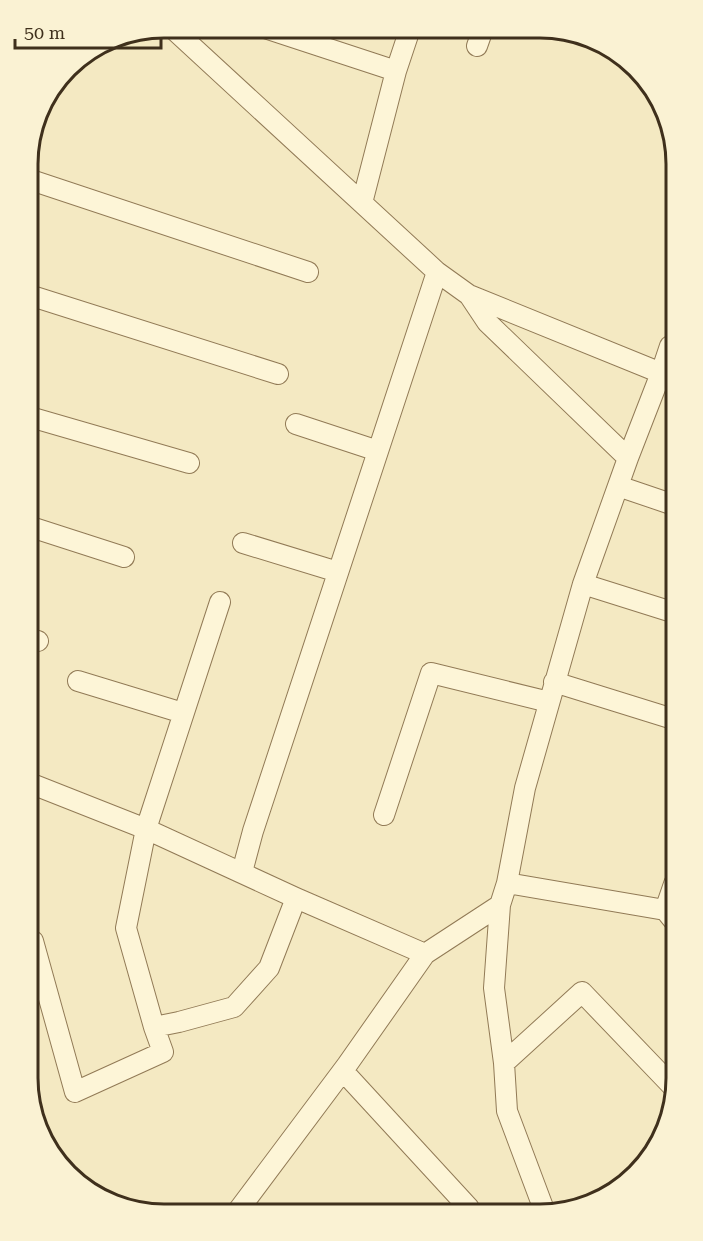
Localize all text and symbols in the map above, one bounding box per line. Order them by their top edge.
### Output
scale bar [15,12,160,50]
text: 50 m [24,22,65,43]

